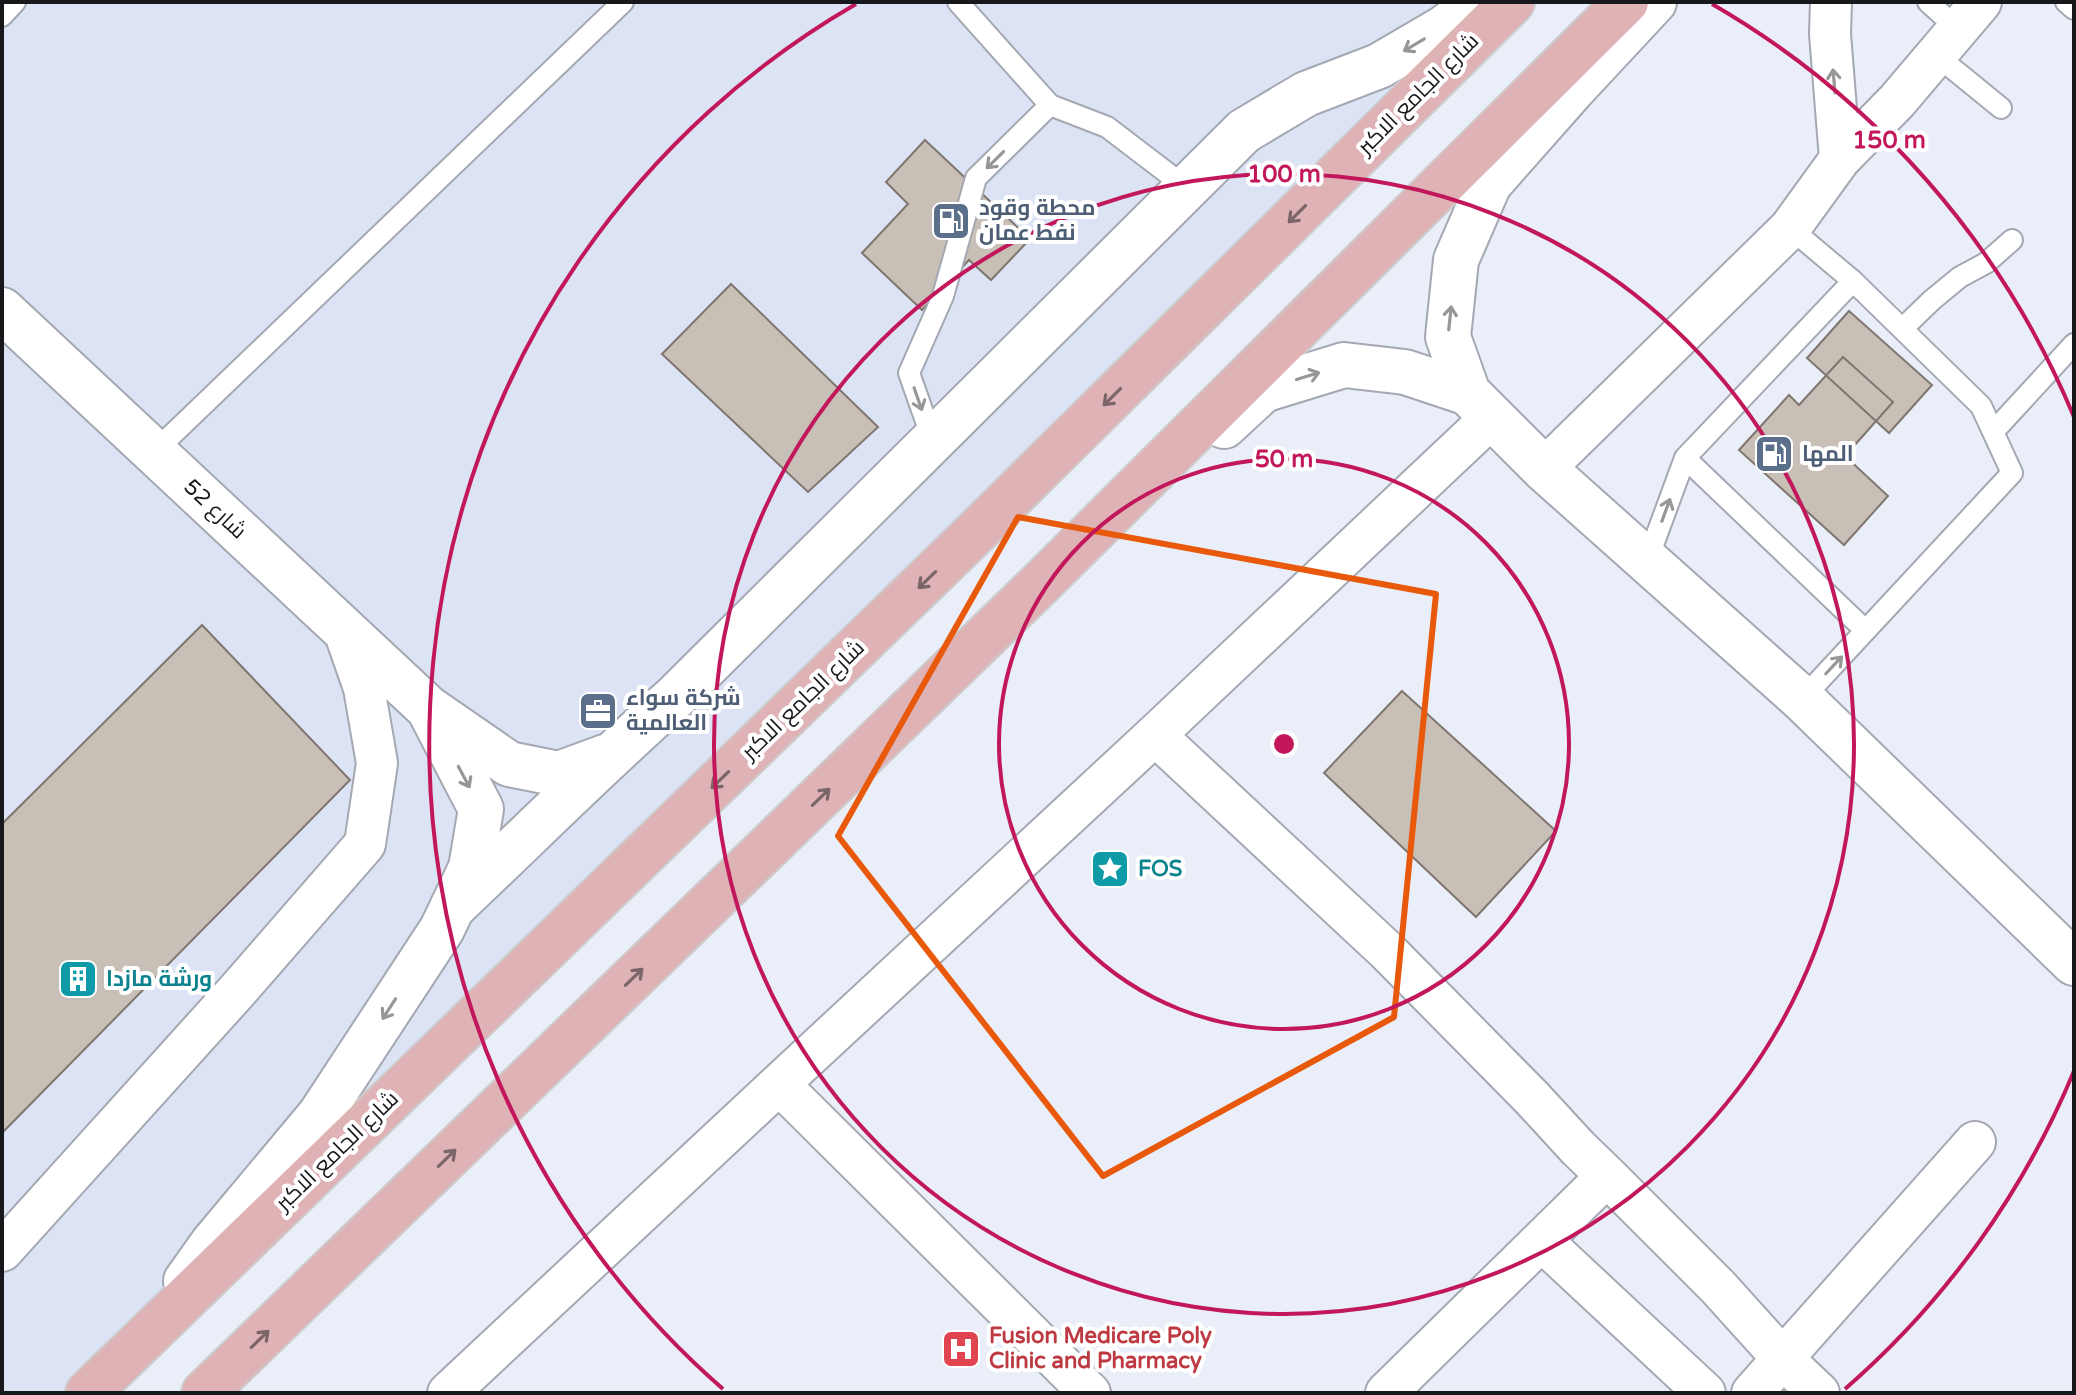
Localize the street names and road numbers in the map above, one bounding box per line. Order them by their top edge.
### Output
street label: شارع الجامع الاكبر [1351,28,1485,162]
street label: شارع 52 [178,474,252,545]
street label: شارع الجامع الاكبر [735,635,871,767]
street label: شارع الجامع الاكبر [269,1086,405,1218]

